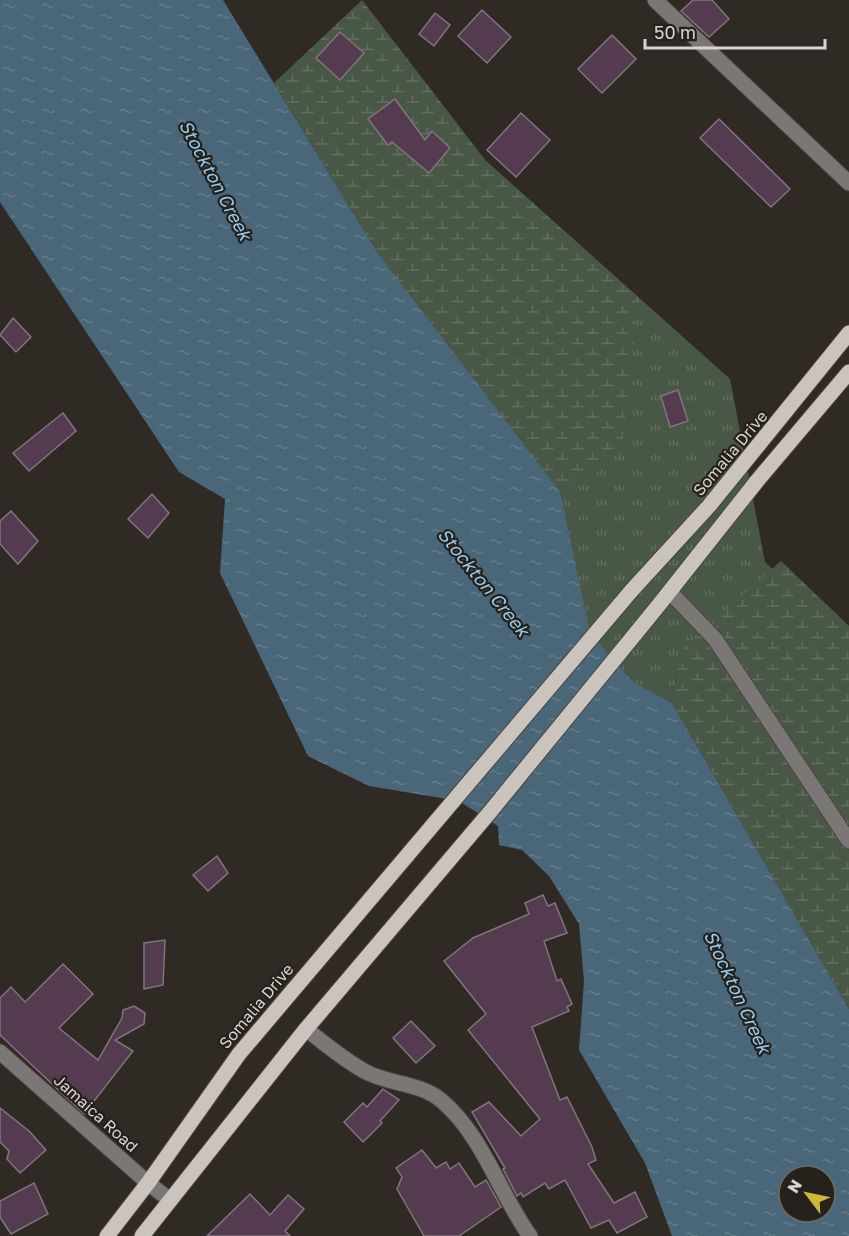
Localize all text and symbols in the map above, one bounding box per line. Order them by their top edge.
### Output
scale bar [645,12,825,50]
text: 50 m [654,21,696,43]
water label: Stockton Creek [175,116,258,246]
street label: Somalia Drive [689,406,771,500]
water label: Stockton Creek [434,523,536,642]
water label: Stockton Creek [700,927,777,1059]
street label: Somalia Drive [215,959,297,1053]
street label: Jamaica Road [50,1070,142,1156]
north arrow [777,1164,837,1224]
text: N [783,1176,806,1197]

